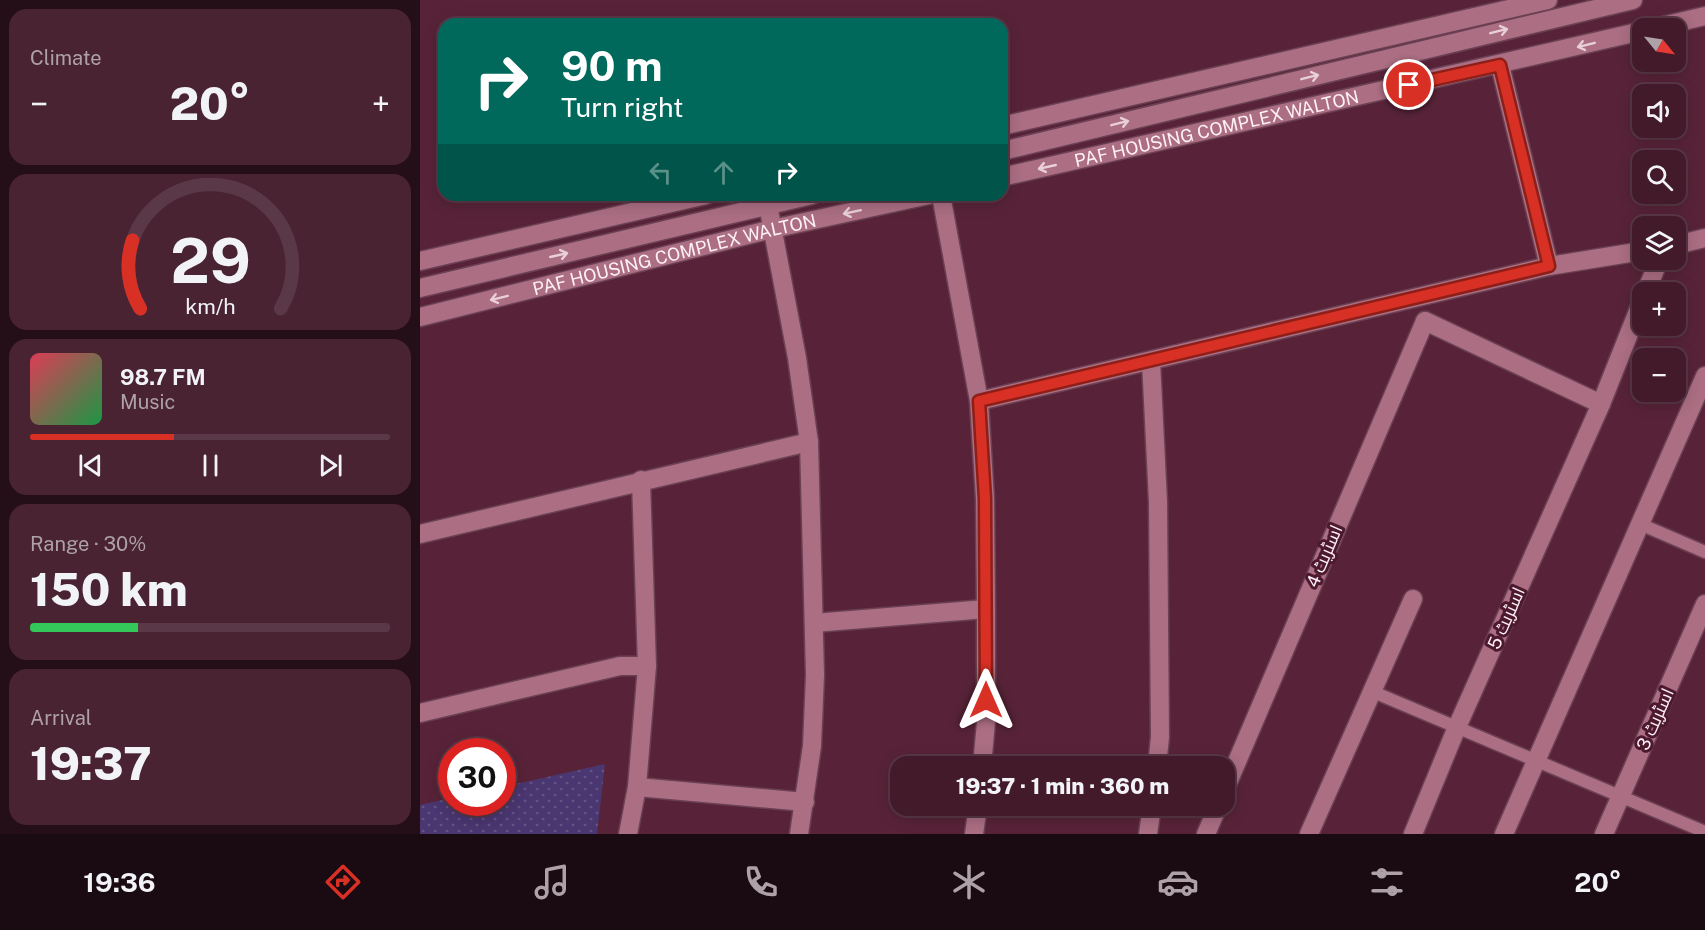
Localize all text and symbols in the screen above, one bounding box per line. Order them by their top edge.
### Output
north arrow [1632,18,1686,72]
map controls [1632,18,1686,402]
one-way arrow [1489,25,1508,37]
one-way arrow [1576,40,1595,52]
text: 90 m [561,41,663,90]
icon: right [462,42,540,120]
text: Climate [30,46,102,70]
pin [1383,59,1434,110]
icon: arrive [1392,68,1425,101]
one-way arrow [1299,71,1319,82]
text: 20° [170,77,250,130]
button: sound [1632,84,1686,138]
text: − [30,85,48,123]
text: + [372,85,390,123]
street label: PAF HOUSING COMPLEX WALTON [1072,85,1361,171]
text: Turn right [561,91,684,123]
one-way arrow [1110,116,1129,128]
button: search [1632,150,1686,204]
icon: left [644,156,677,189]
icon: ahead [707,156,740,189]
icon: right [770,156,803,189]
one-way arrow [1038,161,1057,173]
one-way arrow [842,207,862,218]
street label: PAF HOUSING COMPLEX WALTON [530,209,818,299]
button: layers [1632,216,1686,270]
text: 29 [170,224,250,297]
one-way arrow [549,248,568,260]
button: + [1632,282,1686,336]
one-way arrow [490,292,509,304]
text: km/h [185,294,235,319]
button: − [1632,348,1686,402]
text: 98.7 FM [120,364,206,390]
text: Music [120,390,175,414]
icon: previous [74,449,107,482]
icon: pause [194,449,227,482]
icon: next [314,449,347,482]
street label: اسٹریٹ 4 [1302,522,1347,591]
text: Range · 30% [30,532,146,556]
text: 150 km [30,563,188,616]
street label: اسٹریٹ 5 [1483,584,1530,653]
position arrow [954,668,1018,732]
street label: اسٹریٹ 3 [1632,685,1679,754]
text: Arrival [30,706,92,730]
text: 19:37 [30,737,152,790]
speed limit sign: 30 [438,738,516,816]
text: 19:37 · 1 min · 360 m [956,773,1169,799]
icon: directions [322,861,364,903]
icon: music [531,861,573,903]
icon: phone [740,861,782,903]
icon: climate [948,861,990,903]
icon: car [1157,861,1199,903]
icon: filters [1366,861,1408,903]
text: 19:36 [83,866,156,898]
text: 20° [1574,866,1622,898]

